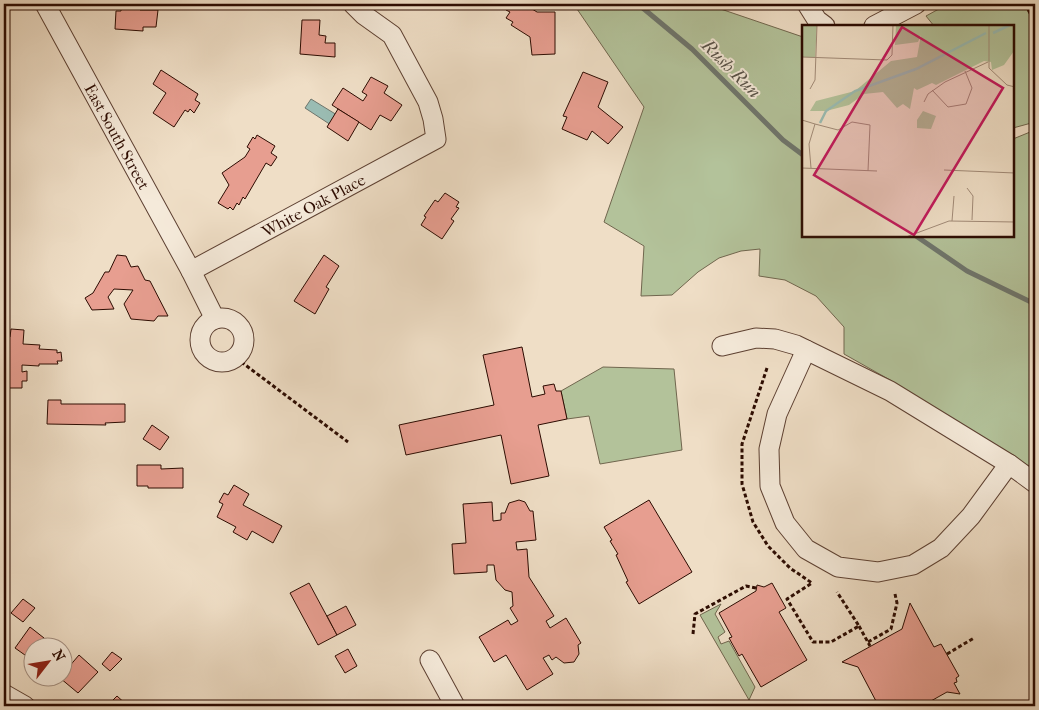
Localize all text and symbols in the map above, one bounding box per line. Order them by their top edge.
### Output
inset map [802,25,1014,238]
water label: Rush Run [697,35,765,103]
street label: East South Street [81,80,154,193]
street label: White Oak Place [258,169,368,241]
north arrow [22,638,72,688]
text: N [49,647,69,665]

